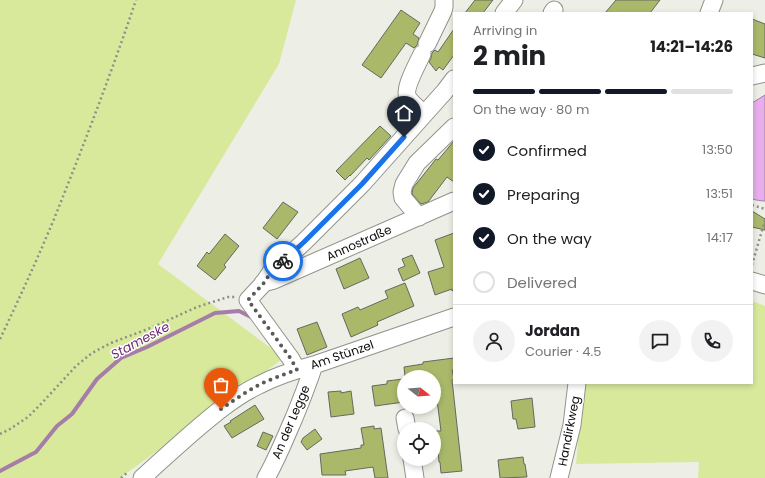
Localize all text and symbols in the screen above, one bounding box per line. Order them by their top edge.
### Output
text: Arriving in [473,21,537,40]
text: 14:21–14:26 [650,36,733,57]
text: 2 min [473,38,546,74]
pin [387,96,421,137]
text: On the way · 80 m [473,100,589,119]
icon: home [393,102,415,124]
icon: check [473,139,495,161]
text: Confirmed [507,140,587,161]
text: 13:50 [702,140,733,159]
icon: check [473,183,495,205]
text: Preparing [507,184,580,205]
text: 13:51 [706,184,733,203]
street label: Annostraße [323,221,394,265]
icon: check [473,227,495,249]
text: On the way [507,228,592,249]
text: 14:17 [707,228,733,247]
courier [263,241,303,281]
icon: bike [272,250,294,272]
text: Delivered [507,272,577,293]
water label: Stameske [107,317,173,364]
button: person [473,320,515,362]
text: Jordan [525,320,580,341]
button: chat [639,320,681,362]
button: phone [691,320,733,362]
street label: Am Stünzel [308,336,376,373]
text: Courier · 4.5 [525,342,601,361]
pin [204,368,238,409]
north arrow [397,370,441,414]
map controls [397,370,441,466]
icon: bag [210,374,232,396]
street label: An der Legge [267,382,314,461]
street label: Handirkweg [553,394,584,467]
button: locate [397,422,441,466]

